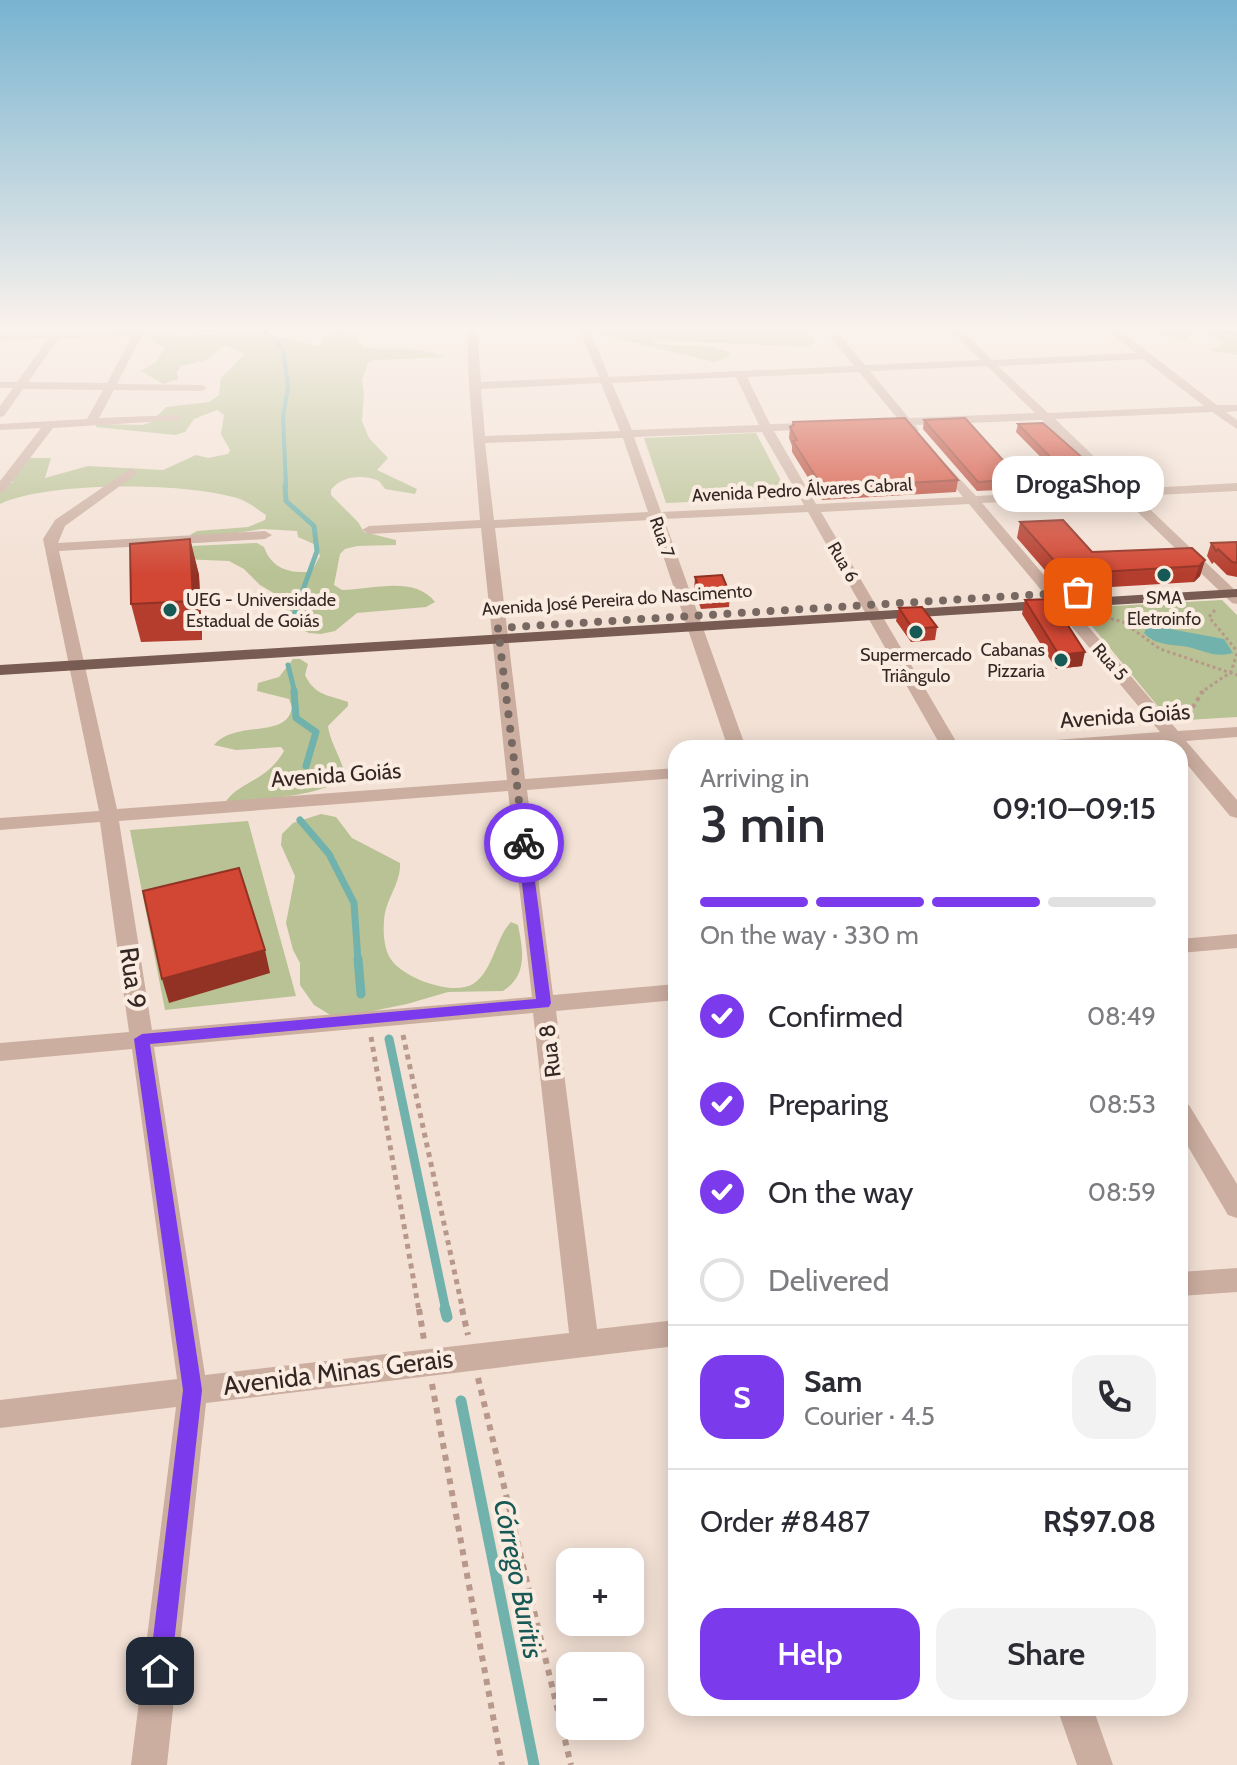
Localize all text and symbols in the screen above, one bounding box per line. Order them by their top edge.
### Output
callout: DrogaShop [992,456,1164,512]
text: DrogaShop [1015,468,1141,500]
street label: Avenida Pedro Álvares Cabral [691,473,913,507]
street label: Rua 7 [645,514,679,560]
street label: Rua 6 [823,538,863,586]
pin [1044,558,1112,626]
marker: SMA Eletroinfo [1155,566,1173,584]
icon: bag [1056,570,1100,614]
street label: Avenida José Pereira do Nascimento [481,580,753,620]
place label: SMA Eletroinfo [1127,587,1201,630]
place label: UEG - Universidade Estadual de Goiás [186,589,336,632]
marker: UEG - Universidade Estadual de Goiás [161,601,179,619]
marker: Supermercado Triângulo [907,623,925,641]
place label: Cabanas Pizzaria [980,639,1045,682]
street label: Rua 5 [1088,639,1132,685]
place label: Supermercado Triângulo [860,644,972,687]
marker: Cabanas Pizzaria [1052,651,1070,669]
street label: Avenida Goiás [1059,698,1191,734]
street label: Avenida Goiás [270,757,402,793]
text: Arriving in [700,762,810,794]
text: 09:10–09:15 [992,790,1156,827]
text: 3 min [700,792,826,855]
courier [484,803,564,883]
icon: bike [502,821,546,865]
text: On the way · 330 m [700,919,919,951]
street label: Rua 9 [113,945,153,1011]
icon: check [700,994,744,1038]
text: Confirmed [768,998,903,1035]
text: 08:49 [1087,1000,1156,1032]
street label: Rua 8 [533,1023,567,1079]
icon: check [700,1082,744,1126]
text: Preparing [768,1086,888,1123]
text: 08:53 [1089,1088,1156,1120]
icon: check [700,1170,744,1214]
text: On the way [768,1174,913,1211]
text: 08:59 [1088,1176,1156,1208]
text: Delivered [768,1262,889,1299]
street label: Avenida Minas Gerais [221,1342,455,1402]
button: phone [1072,1355,1156,1439]
text: Sam [804,1363,862,1400]
text: S [733,1379,751,1416]
text: Courier · 4.5 [804,1400,935,1432]
water label: Córrego Buritis [487,1496,551,1662]
text: Order #8487 [700,1503,870,1540]
text: R$97.08 [1043,1503,1156,1540]
map controls [556,1548,644,1740]
button: + [556,1548,644,1636]
button: Help [700,1608,920,1700]
button: Share [936,1608,1156,1700]
pin [126,1637,194,1705]
icon: home [138,1649,182,1693]
button: − [556,1652,644,1740]

